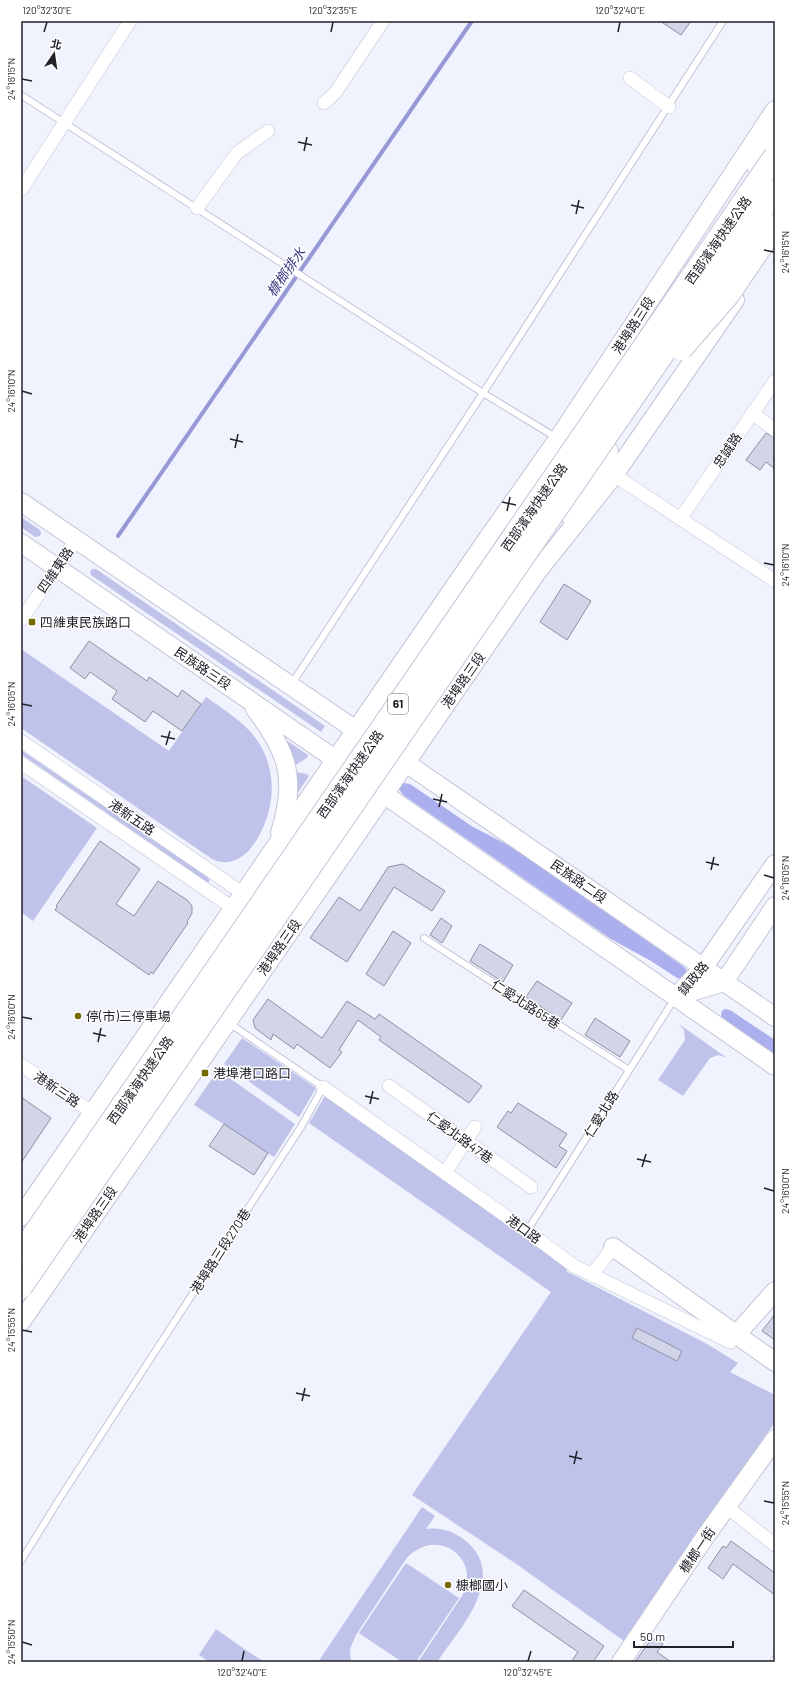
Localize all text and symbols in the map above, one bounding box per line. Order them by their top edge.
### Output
text: 120°32'30"E [22,4,72,16]
text: 120°32'35"E [308,4,358,16]
text: 120°32'40"E [595,4,645,16]
north arrow [34,34,74,74]
text: 北 [50,36,63,51]
text: 24°16'15"N [5,58,17,100]
street label: 西部濱海快速公路 [682,193,754,287]
text: 24°16'15"N [779,231,791,273]
water label: 槺榔排水 [263,243,309,300]
street label: 港埠路三段 [609,293,657,357]
text: 24°16'10"N [5,369,17,413]
street label: 忠誠路 [709,429,745,471]
street label: 西部濱海快速公路 [498,460,570,554]
text: 24°16'10"N [779,543,791,587]
street label: 四維東路 [34,544,76,596]
place label: 四維東民族路口 [40,614,131,630]
marker: 四維東民族路口 [27,617,37,627]
street label: 民族路三段 [172,643,234,693]
street label: 港埠路三段 [438,649,488,711]
text: 24°16'05"N [5,682,17,726]
road number: 61 [388,694,408,714]
street label: 西部濱海快速公路 [314,727,386,821]
street label: 港新五路 [106,796,158,838]
street label: 民族路二段 [548,856,610,906]
text: 24°16'05"N [779,856,791,900]
street label: 港埠路三段 [254,916,304,978]
street label: 鎮政路 [674,958,712,998]
street label: 仁愛北路65巷 [489,976,563,1032]
text: 24°16'00"N [5,994,17,1040]
place label: 停(市)三停車場 [86,1008,171,1024]
marker: 停(市)三停車場 [73,1011,83,1021]
street label: 西部濱海快速公路 [104,1033,176,1127]
place label: 港埠港口路口 [213,1065,291,1081]
street label: 港新三路 [31,1068,83,1110]
marker: 港埠港口路口 [200,1068,210,1078]
street label: 仁愛北路 [580,1088,622,1140]
street label: 仁愛北路47巷 [424,1108,496,1166]
text: 24°16'00"N [779,1168,791,1214]
street label: 港埠路三段 [70,1183,120,1245]
street label: 港埠路三段270巷 [186,1205,254,1297]
street label: 港口路 [504,1211,544,1247]
text: 24°15'55"N [5,1308,17,1352]
text: 24°15'55"N [779,1481,791,1525]
street label: 槺榔一街 [676,1524,718,1576]
place label: 槺榔國小 [456,1577,508,1593]
marker: 槺榔國小 [443,1580,453,1590]
text: 24°15'50"N [5,1620,17,1664]
scale bar [634,1623,733,1649]
text: 50 m [640,1629,665,1643]
text: 120°32'40"E [217,1666,267,1678]
text: 120°32'45"E [503,1666,553,1678]

